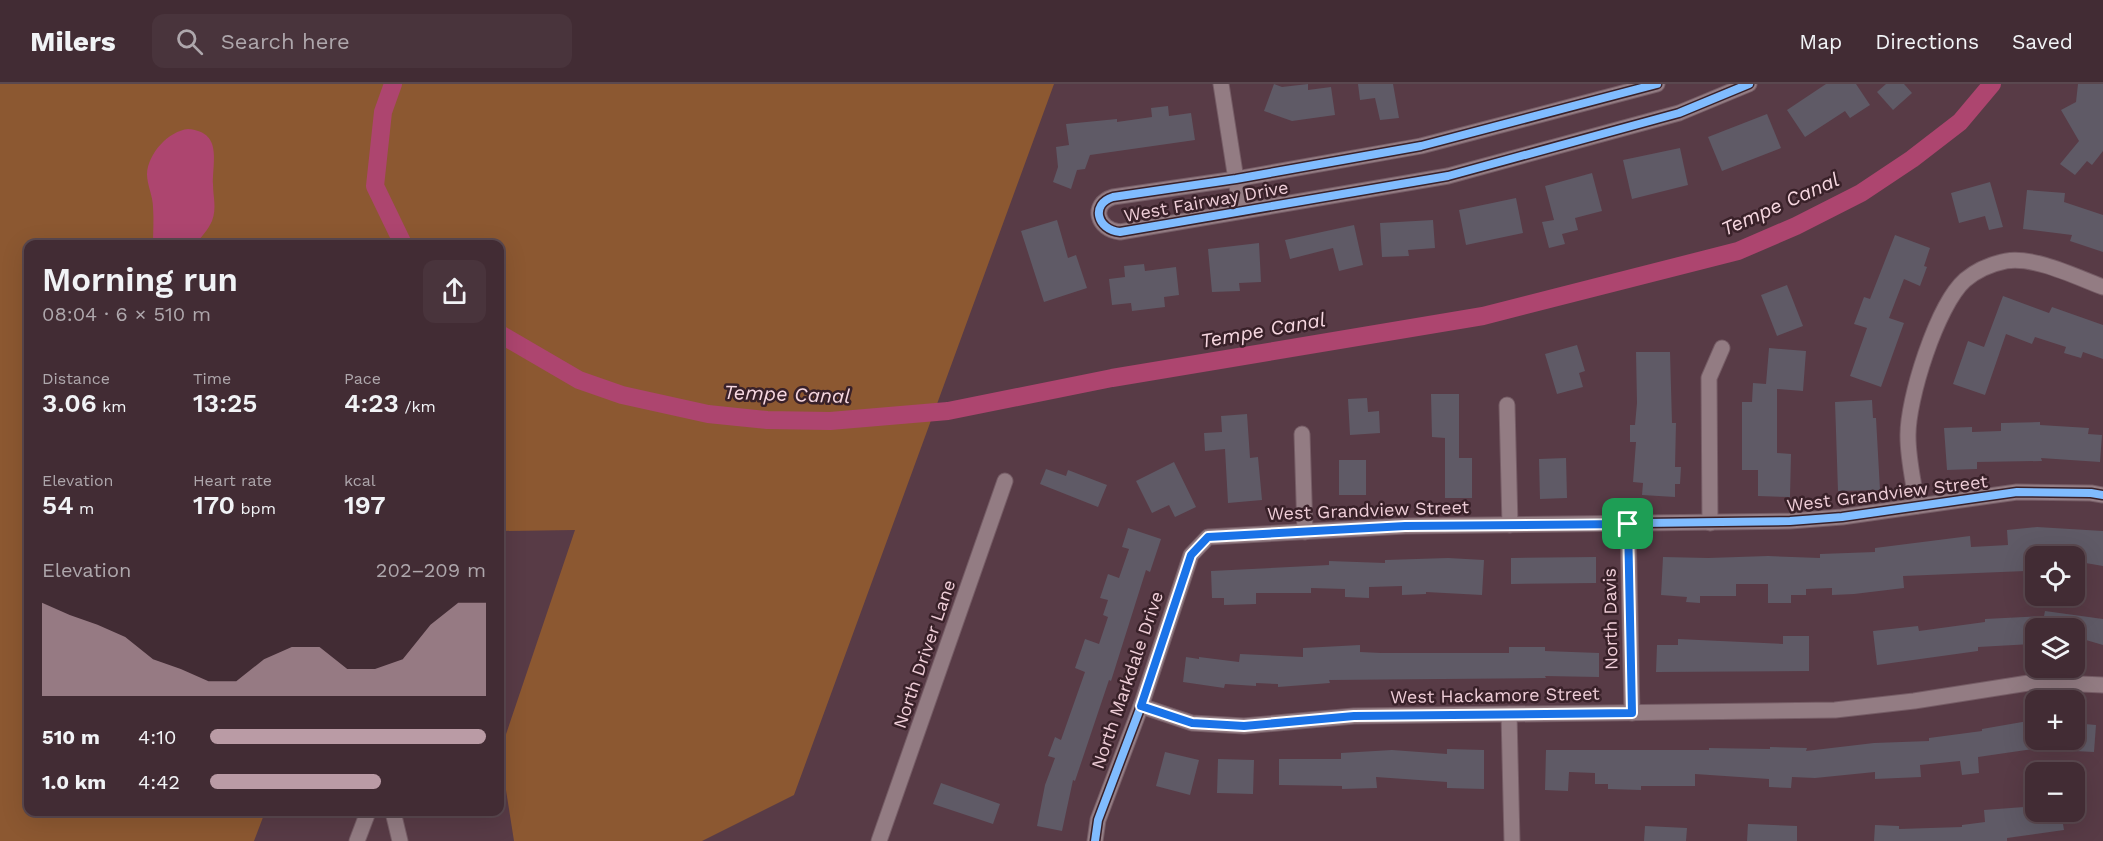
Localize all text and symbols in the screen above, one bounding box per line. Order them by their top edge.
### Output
search box [152,14,572,68]
text: Milers [30,25,116,58]
icon: search [173,25,206,58]
text: Search here [221,29,350,54]
text: Map [1799,29,1842,54]
text: Directions [1875,29,1979,54]
text: Saved [2012,29,2073,54]
water label: Tempe Canal [1717,167,1843,241]
street label: West Fairway Drive [1122,176,1290,226]
text: Morning run [42,260,238,299]
button: share [423,260,486,323]
text: 08:04 · 6 × 510 m [42,302,211,326]
water label: Tempe Canal [1199,307,1327,353]
text: Distance [42,369,110,388]
text: Time [193,369,231,388]
text: Pace [344,369,381,388]
water label: Tempe Canal [723,380,851,408]
text: 3.06 [42,388,97,418]
text: 13:25 [193,388,257,418]
text: 4:23 [344,388,399,418]
text: km [97,397,127,416]
text: /km [399,397,436,416]
street label: West Grandview Street [1785,470,1989,516]
text: Elevation [42,471,113,490]
text: Heart rate [193,471,272,490]
text: kcal [344,471,376,490]
text: 54 [42,490,74,520]
text: 170 [193,490,235,520]
text: 197 [344,490,386,520]
street label: West Grandview Street [1267,496,1470,524]
pin [1602,498,1653,549]
text: m [74,499,94,518]
text: bpm [235,499,276,518]
icon: arrive [1611,507,1644,540]
map controls [2025,546,2085,822]
button: locate [2025,546,2085,606]
text: Elevation [42,558,131,582]
text: 202–209 m [376,558,486,582]
street label: North Davis [1599,568,1621,670]
street label: North Driver Lane [889,577,959,731]
street label: North Markdale Drive [1087,588,1167,772]
button: layers [2025,618,2085,678]
street label: West Hackamore Street [1390,683,1600,707]
button: + [2025,690,2085,750]
text: 510 m [42,725,100,749]
text: 4:10 [138,725,176,749]
button: − [2025,762,2085,822]
text: 1.0 km [42,770,106,794]
text: 4:42 [138,770,180,794]

